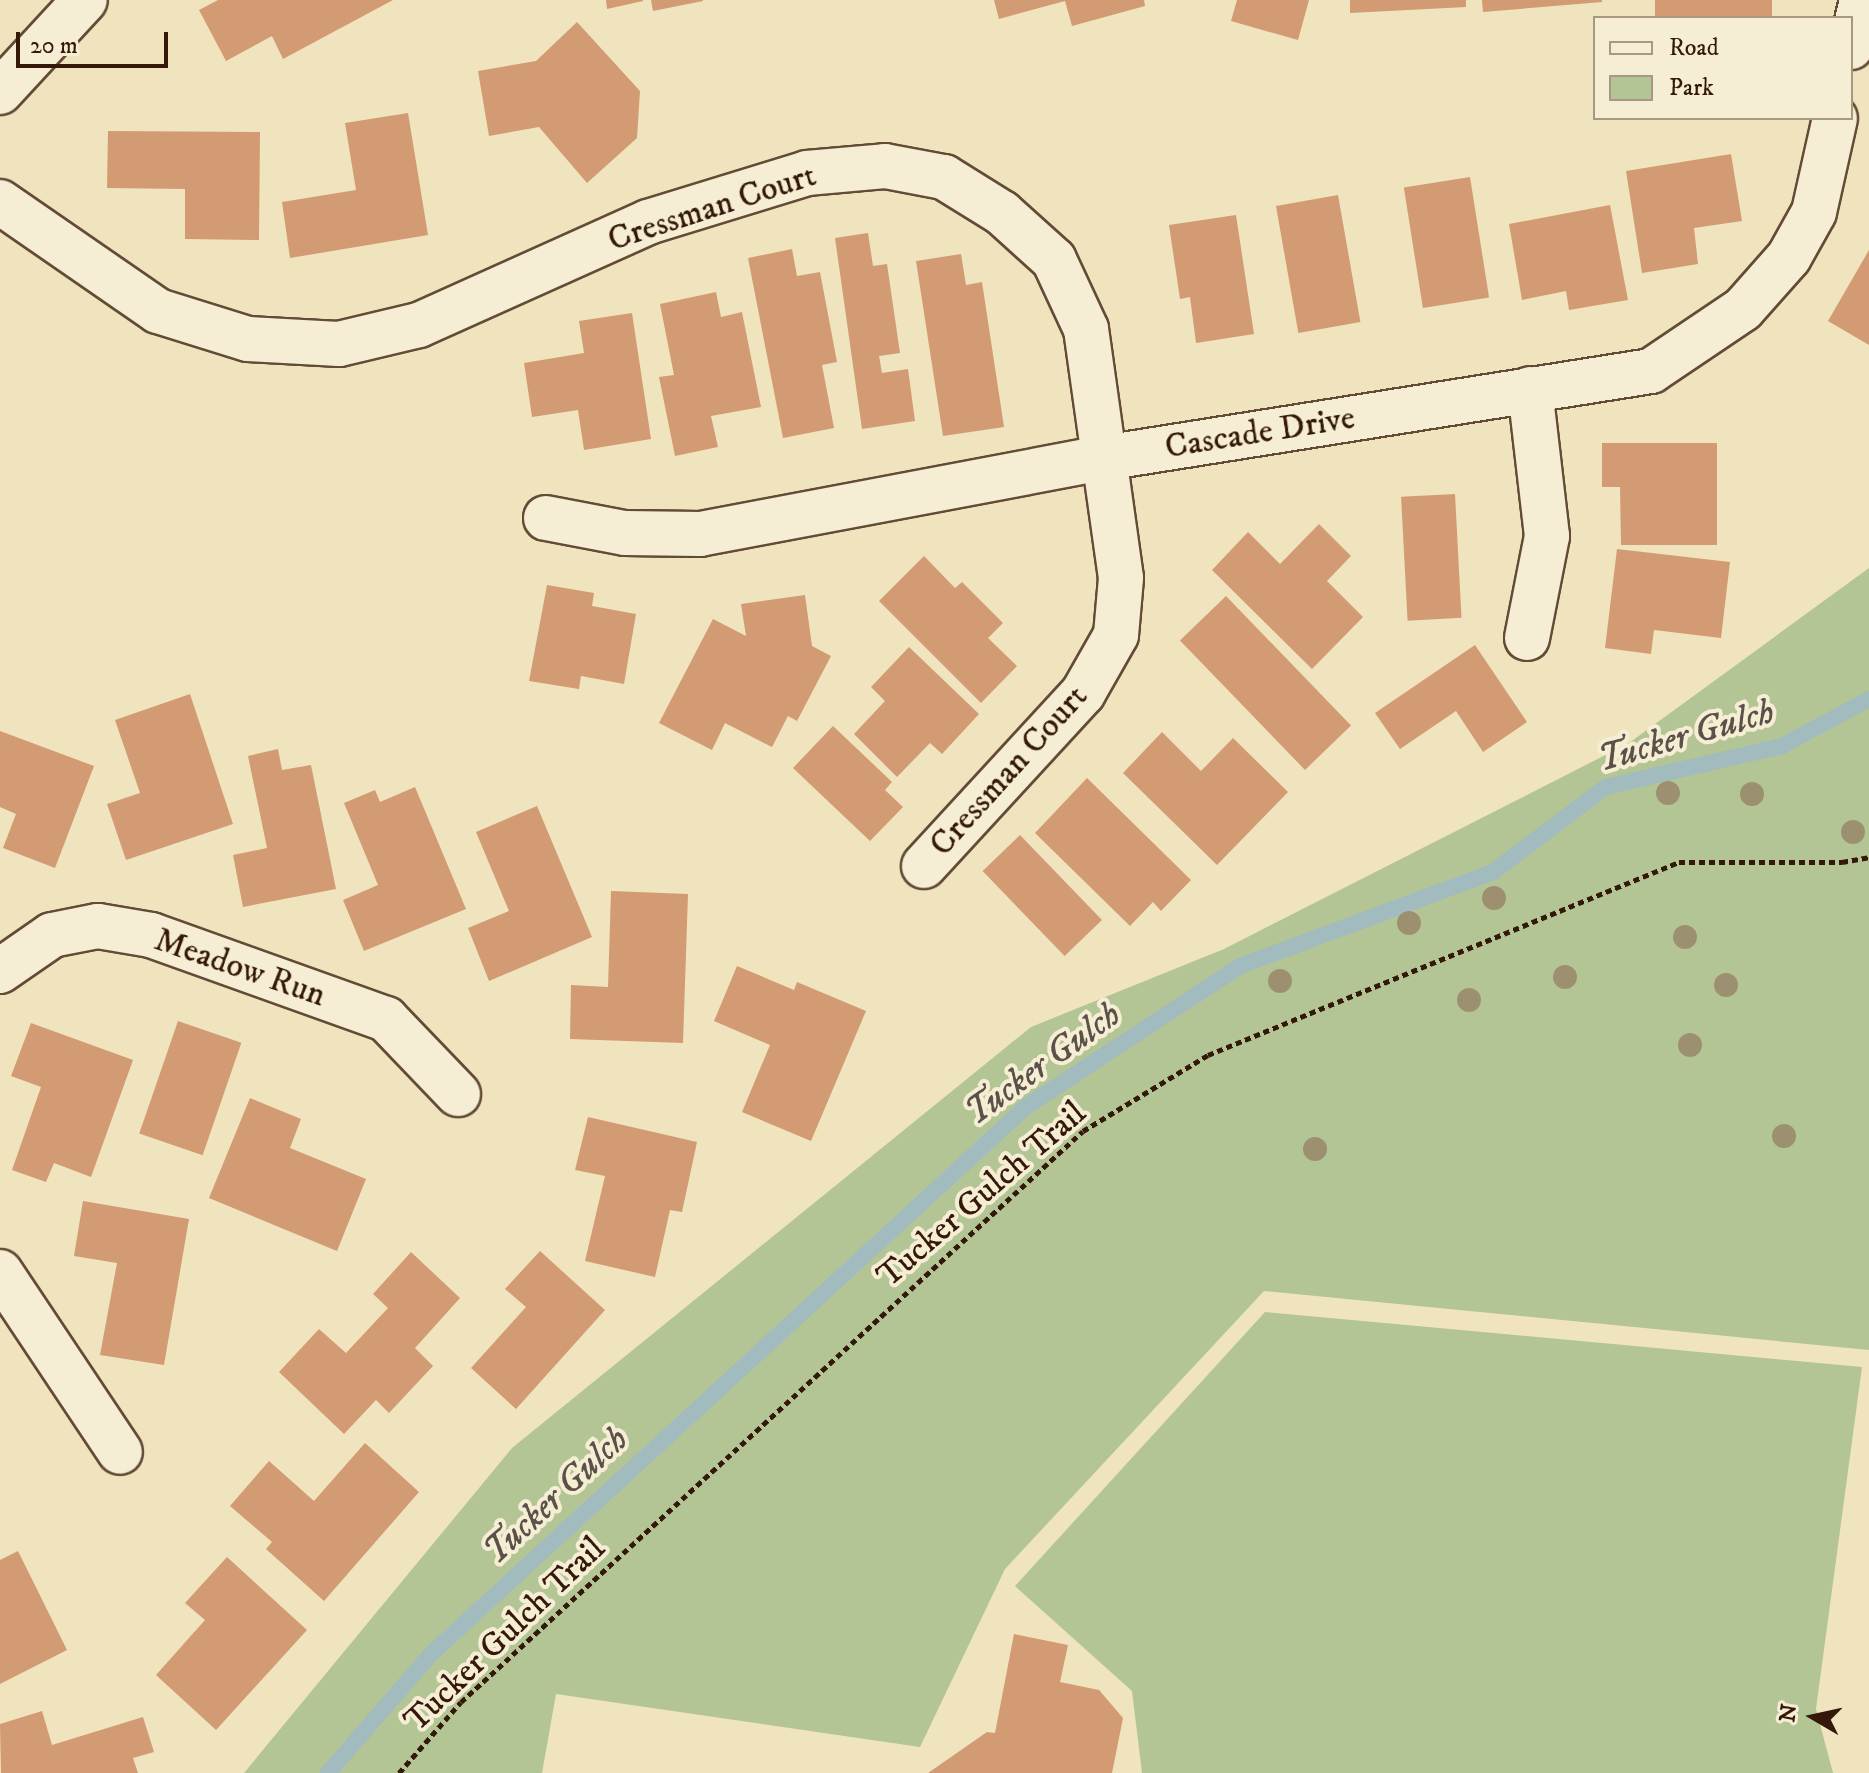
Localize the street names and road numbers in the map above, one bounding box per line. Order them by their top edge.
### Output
street label: Cressman Court [603,155,821,261]
street label: Cascade Drive [1162,398,1358,468]
street label: Cressman Court [922,677,1096,865]
street label: Meadow Run [149,920,331,1016]
street label: Tucker Gulch Trail [869,1093,1095,1297]
street label: Tucker Gulch Trail [396,1529,614,1741]

